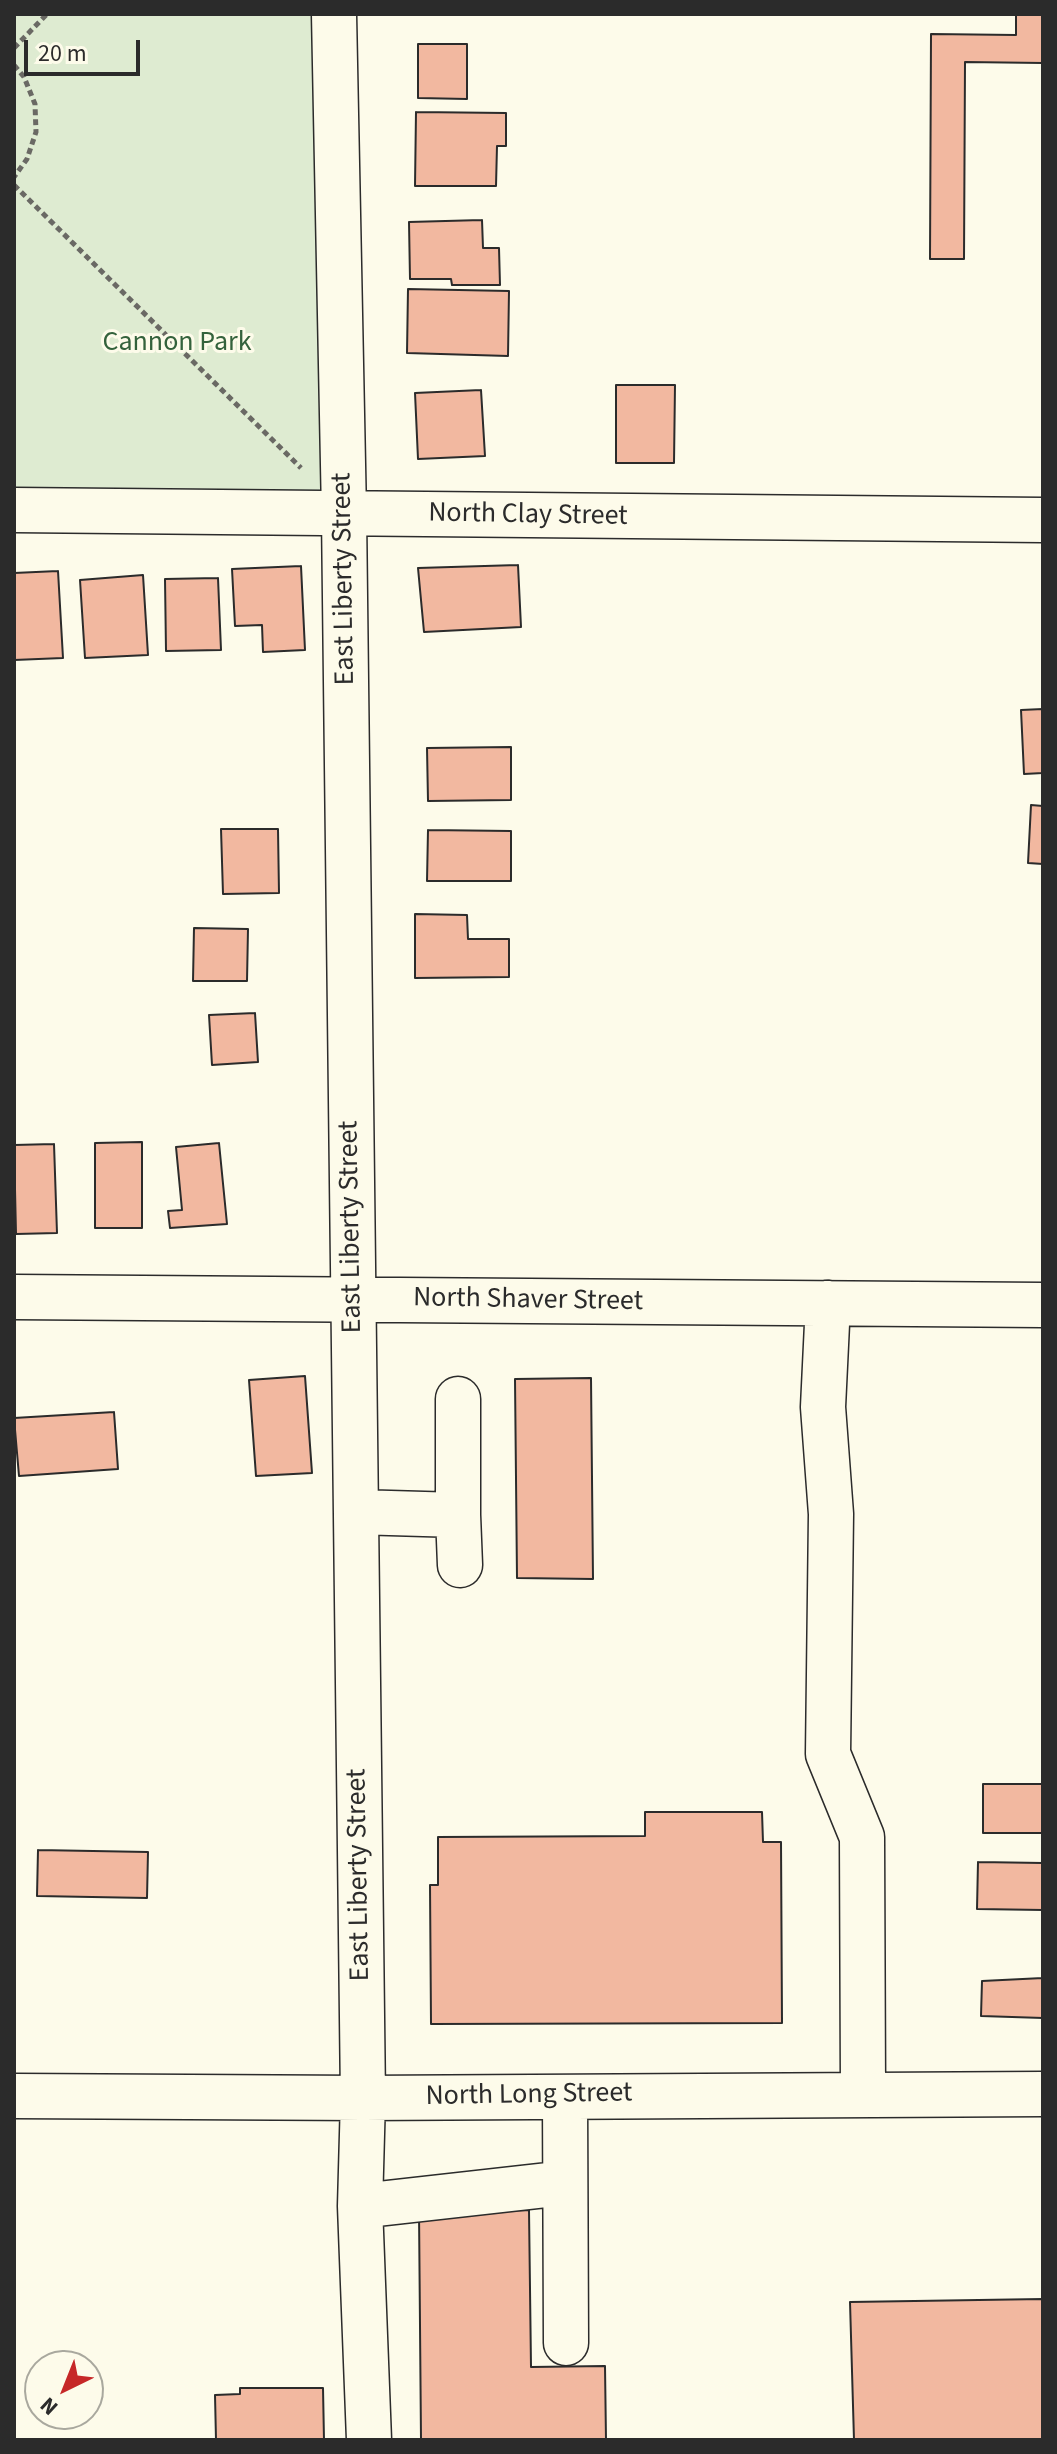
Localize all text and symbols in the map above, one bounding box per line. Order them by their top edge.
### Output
scale bar [28,24,144,74]
text: 20 m [38,36,87,71]
park label: Cannon Park [102,327,252,361]
street label: East Liberty Street [326,472,364,686]
street label: North Clay Street [428,497,628,535]
street label: East Liberty Street [333,1120,371,1334]
street label: North Shaver Street [413,1282,643,1320]
street label: East Liberty Street [341,1768,379,1982]
street label: North Long Street [425,2077,633,2115]
north arrow [24,2350,104,2430]
text: N [33,2389,65,2423]

